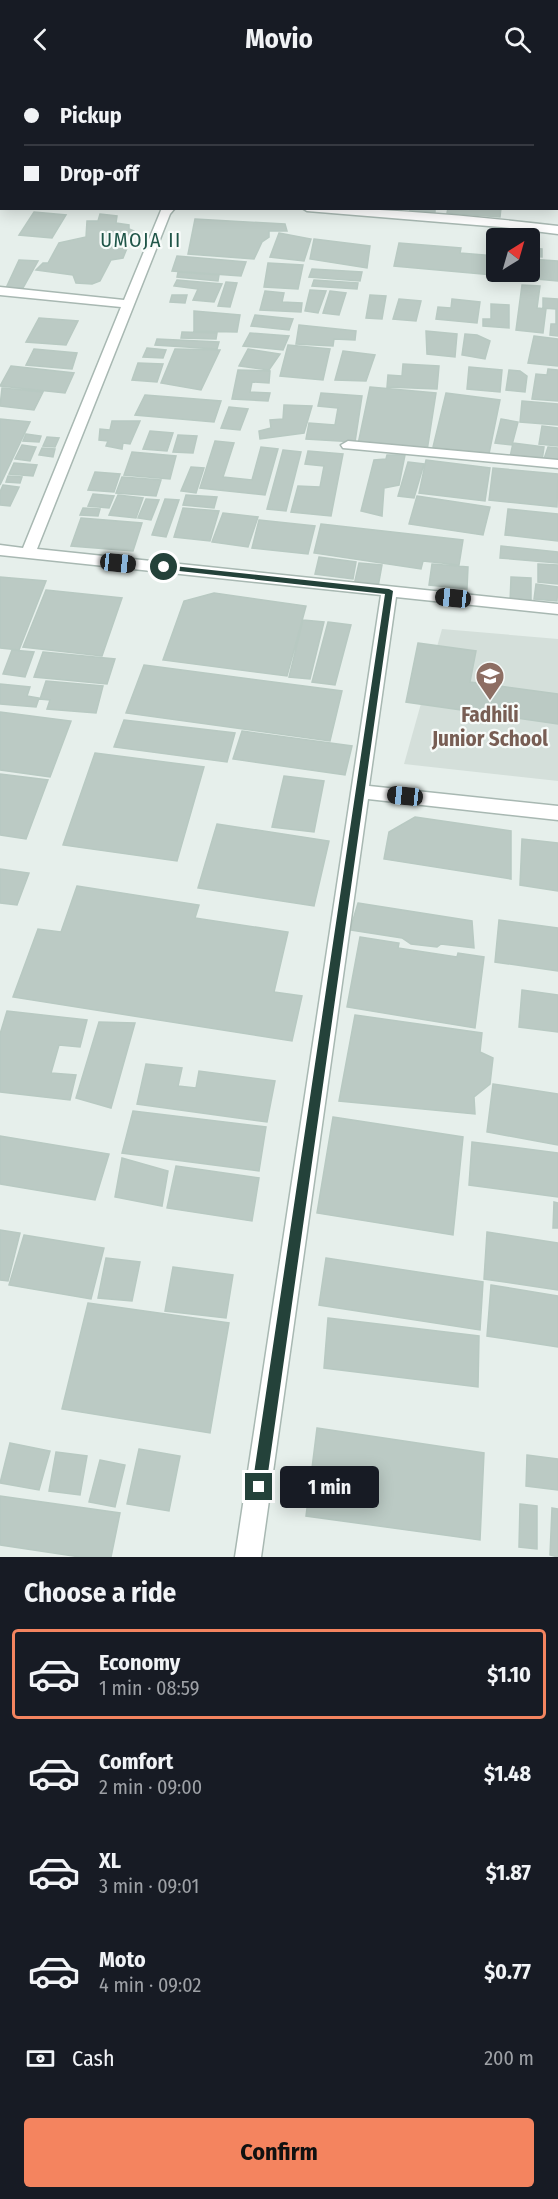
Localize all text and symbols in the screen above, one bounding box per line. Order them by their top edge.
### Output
icon: back [24,23,57,56]
text: Movio [245,23,313,55]
icon: search [501,23,534,56]
text: Pickup [60,102,122,129]
text: Drop-off [60,160,139,187]
district label: UMOJA II [100,228,182,252]
north arrow [486,228,540,282]
map controls [486,228,540,282]
car [99,552,137,574]
route start [150,553,177,580]
car [434,587,472,609]
school or university icon: Fadhili Junior School [474,660,506,702]
place label: Fadhili Junior School [431,702,548,752]
car [386,785,424,807]
callout: 1 min [280,1466,379,1508]
route end [245,1473,272,1500]
text: 1 min [308,1475,351,1499]
text: Choose a ride [24,1577,176,1609]
icon: car [27,1647,81,1701]
text: Economy [99,1649,180,1676]
text: $1.10 [487,1661,531,1688]
text: 1 min · 08:59 [99,1676,199,1700]
icon: car [27,1746,81,1800]
text: Comfort [99,1748,173,1775]
text: $1.48 [484,1760,531,1787]
text: 2 min · 09:00 [99,1775,202,1799]
icon: car [27,1845,81,1899]
text: XL [99,1847,121,1874]
text: $1.87 [486,1859,531,1886]
text: 3 min · 09:01 [99,1874,199,1898]
icon: car [27,1944,81,1998]
text: Moto [99,1946,146,1973]
text: $0.77 [484,1958,531,1985]
text: 4 min · 09:02 [99,1973,201,1997]
icon: cash [24,2042,57,2075]
text: Cash [72,2045,115,2072]
text: 200 m [484,2046,534,2070]
button: Confirm [24,2118,534,2187]

